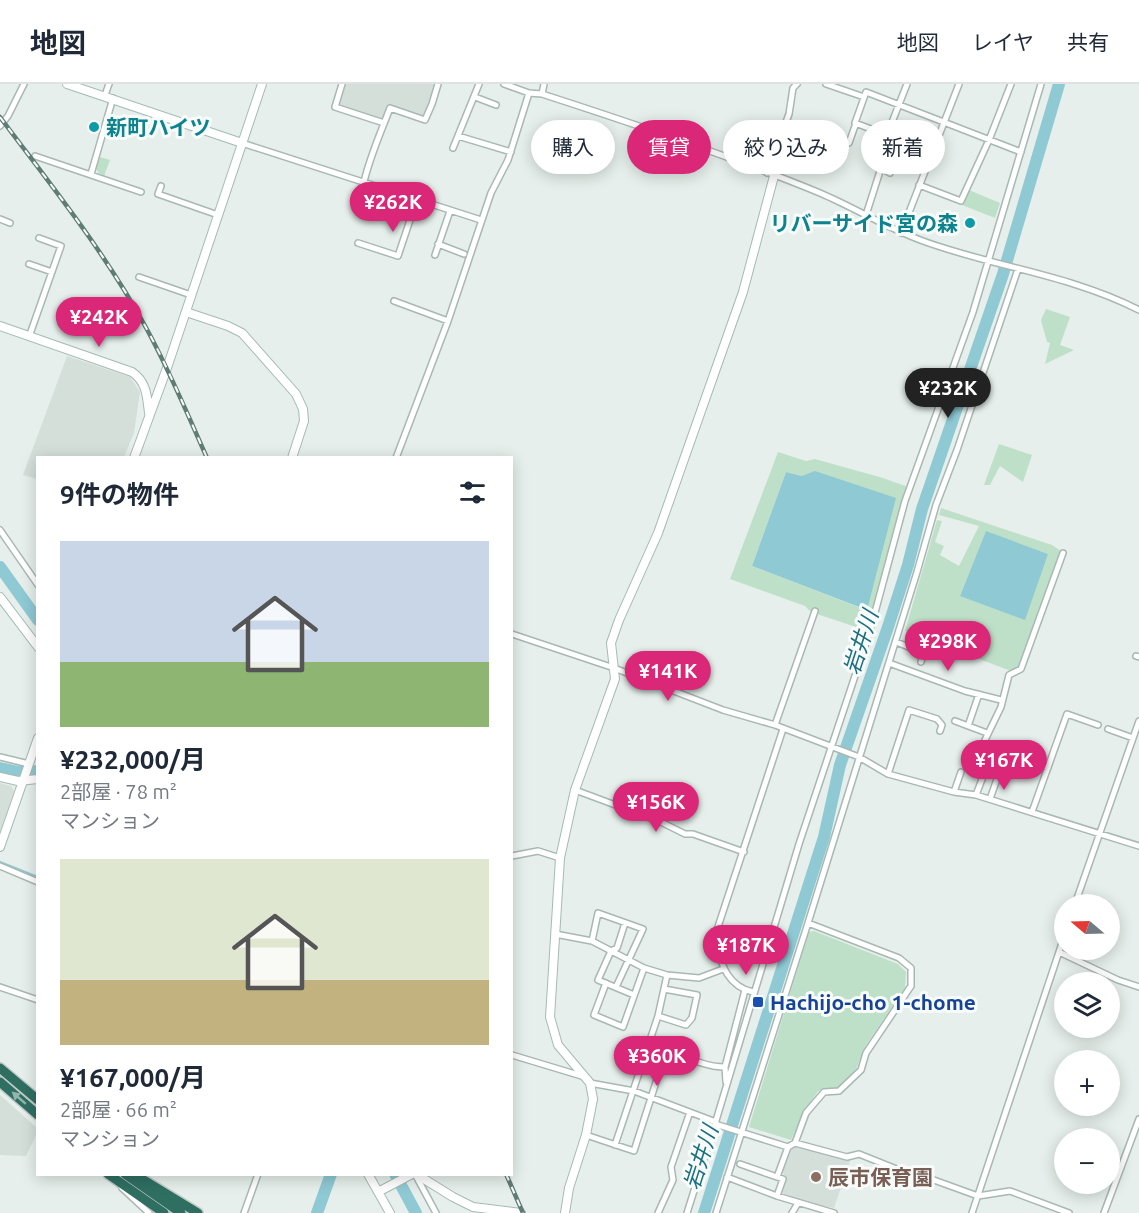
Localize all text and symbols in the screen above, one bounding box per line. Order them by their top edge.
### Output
text: 地図 [30,27,86,58]
text: 地図 [897,30,939,54]
text: レイヤ [972,30,1034,54]
text: 共有 [1067,30,1109,54]
place label: 新町ハイツ [106,115,211,139]
marker: 新町ハイツ [87,120,101,134]
chip: 購入 [531,120,615,174]
chip: 賃貸 [627,120,711,174]
chip: 絞り込み [723,120,849,174]
chip: 新着 [861,120,945,174]
pin: ¥262K [351,182,435,233]
text: ¥262K [364,190,422,213]
place label: リバーサイド宮の森 [769,211,958,235]
marker: リバーサイド宮の森 [963,216,977,230]
pin: ¥242K [57,297,141,348]
text: ¥242K [70,305,128,328]
pin: ¥232K [906,368,990,419]
text: ¥232K [919,376,977,399]
icon: filters [456,476,489,509]
text: 9件の物件 [60,480,179,509]
icon: home [221,580,329,688]
water label: 岩井川 [838,605,883,677]
pin: ¥298K [906,621,990,672]
text: ¥298K [919,629,977,652]
pin: ¥141K [626,651,710,702]
text: ¥141K [639,659,697,682]
pin: ¥167K [962,740,1046,791]
text: ¥232,000/月 [60,745,206,774]
text: ¥167K [975,748,1033,771]
text: 2部屋 · 78 m² [60,780,177,803]
pin: ¥156K [614,782,698,833]
text: ¥156K [627,790,685,813]
text: マンション [60,809,160,832]
north arrow [1054,894,1120,960]
map controls [1054,894,1120,1194]
icon: home [221,898,329,1006]
pin: ¥187K [704,925,788,976]
text: ¥187K [717,933,775,956]
button: layers [1054,972,1120,1038]
place label: Hachijo-cho 1-chome [770,990,976,1014]
marker: Hachijo-cho 1-chome [751,995,765,1009]
pin: ¥360K [615,1036,699,1087]
text: ¥360K [628,1044,686,1067]
button: + [1054,1050,1120,1116]
text: ¥167,000/月 [60,1063,206,1092]
one-way arrow [11,1092,27,1105]
text: 2部屋 · 66 m² [60,1098,177,1121]
water label: 岩井川 [678,1120,723,1192]
text: マンション [60,1127,160,1150]
button: − [1054,1128,1120,1194]
place label: 辰市保育園 [828,1165,933,1189]
marker: 辰市保育園 [809,1170,823,1184]

